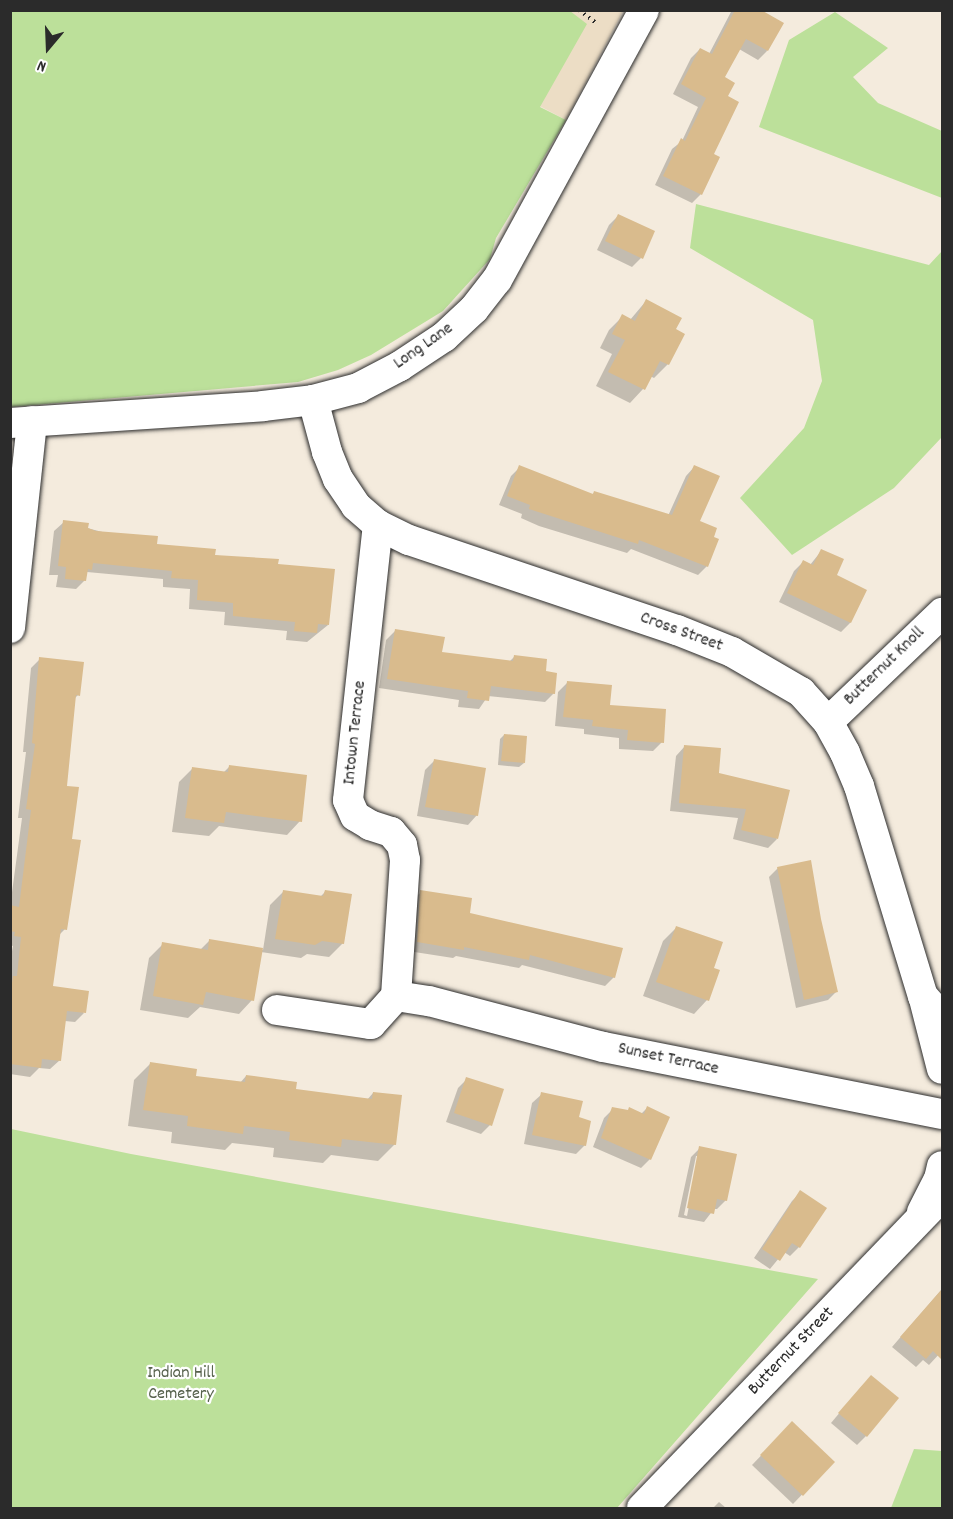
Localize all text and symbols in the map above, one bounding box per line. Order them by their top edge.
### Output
north arrow [18,18,78,78]
text: N [34,53,49,78]
street label: Long Lane [390,319,458,375]
street label: Cross Street [637,608,725,658]
street label: Butternut Knoll [840,623,930,711]
street label: Intown Terrace [340,680,372,786]
street label: Sunset Terrace [616,1039,720,1081]
street label: Butternut Street [744,1303,840,1401]
park label: Indian Hill Cemetery [147,1364,215,1406]

